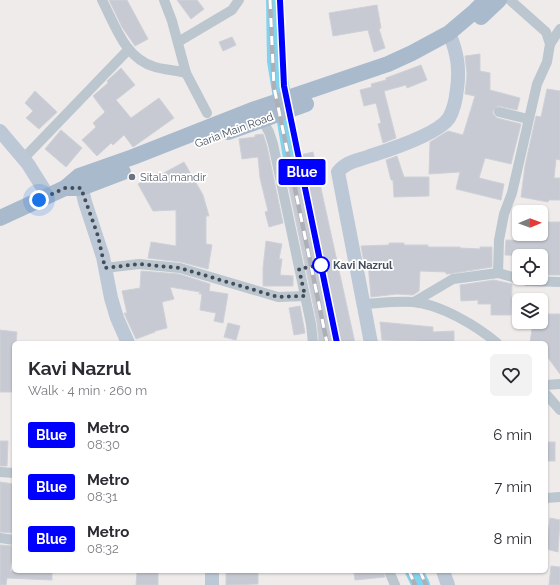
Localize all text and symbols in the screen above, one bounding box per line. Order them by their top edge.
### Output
street label: Garia Main Road [193,110,275,151]
line badge: Blue [274,159,330,185]
text: Blue [287,164,318,180]
place label: Sitala mandir [140,171,206,184]
marker: Sitala mandir [127,172,137,182]
your location [29,190,49,210]
north arrow [512,205,548,241]
map controls [512,205,548,329]
button: locate [512,249,548,285]
marker: Kavi Nazrul [312,256,330,274]
place label: Kavi Nazrul [333,259,393,272]
button: layers [512,293,548,329]
button: heart [490,354,532,396]
text: Kavi Nazrul [28,357,131,379]
text: Walk · 4 min · 260 m [28,383,147,398]
text: Metro [87,419,129,437]
text: 6 min [493,426,532,444]
text: Blue [36,427,67,443]
text: 08:30 [87,437,120,452]
text: Metro [87,471,129,489]
text: 7 min [494,478,532,496]
text: Blue [36,479,67,495]
text: 08:31 [87,489,118,504]
text: Metro [87,523,129,541]
text: 8 min [493,530,532,548]
text: Blue [36,531,67,547]
text: 08:32 [87,541,119,556]

